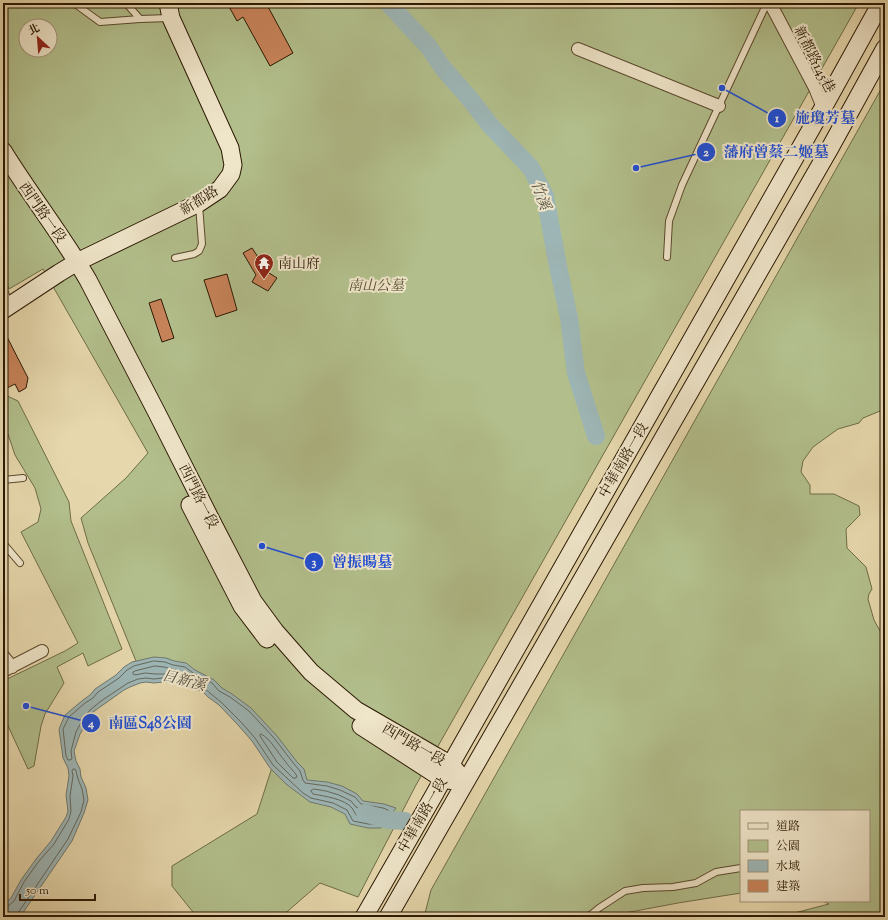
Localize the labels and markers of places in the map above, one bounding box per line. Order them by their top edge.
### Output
callout: 施瓊芳墓 [767,104,863,131]
callout: 藩府曾蔡二姬墓 [696,138,837,165]
temple icon: 南山府 [253,252,275,280]
place label: 南山府 [278,255,320,275]
callout: 曾振暘墓 [304,549,400,576]
callout: 南區S48公園 [81,709,200,736]

